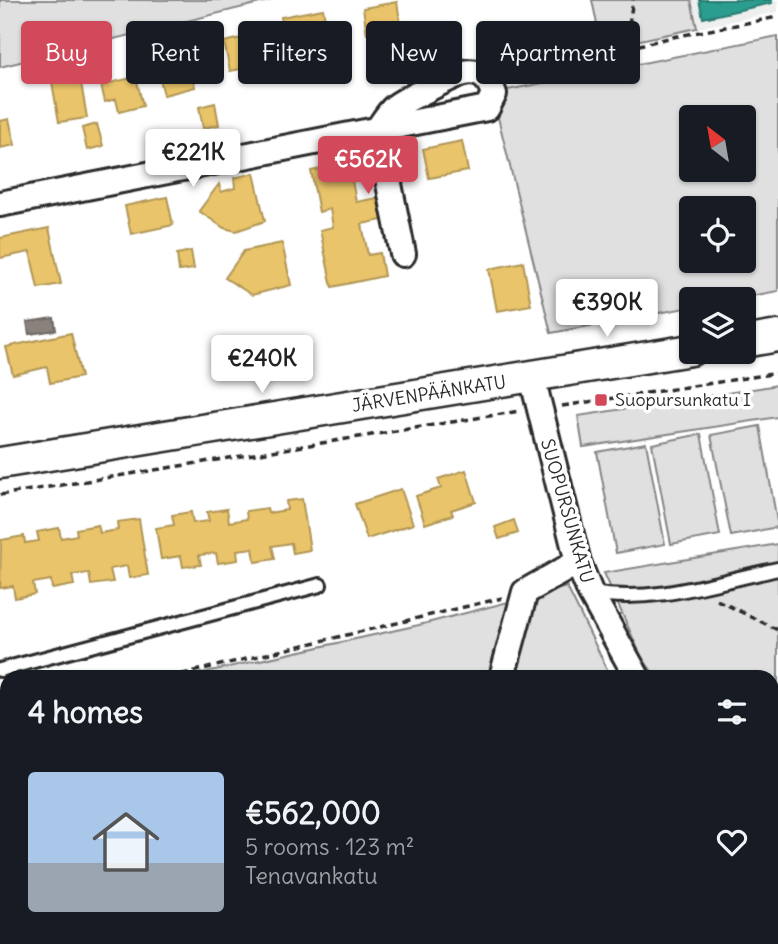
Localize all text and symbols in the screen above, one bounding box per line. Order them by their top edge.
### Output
chip: Buy [21,21,112,84]
chip: Rent [126,21,224,84]
chip: Filters [238,21,352,84]
chip: New [366,21,462,84]
chip: Apartment [476,21,640,84]
north arrow [679,105,756,182]
map controls [679,105,756,364]
pin: €221K [144,130,242,189]
pin: €562K [319,136,417,196]
text: €221K [161,137,225,166]
text: €562K [334,144,402,173]
button: locate [679,196,756,273]
pin: €390K [558,280,656,339]
text: €390K [572,287,642,316]
button: layers [679,287,756,364]
pin: €240K [213,336,311,395]
text: €240K [227,343,297,372]
street label: JÄRVENPÄÄNKATU [350,370,508,417]
place label: Suopursunkatu I [615,388,751,411]
marker: Suopursunkatu I [593,392,609,408]
street label: SUOPURSUNKATU [536,436,599,586]
text: 4 homes [28,693,143,731]
icon: filters [713,693,751,731]
text: €562,000 [245,794,381,832]
icon: home [84,800,168,884]
icon: heart [713,823,751,861]
text: 5 rooms · 123 m² [245,832,414,861]
text: Tenavankatu [245,861,378,890]

